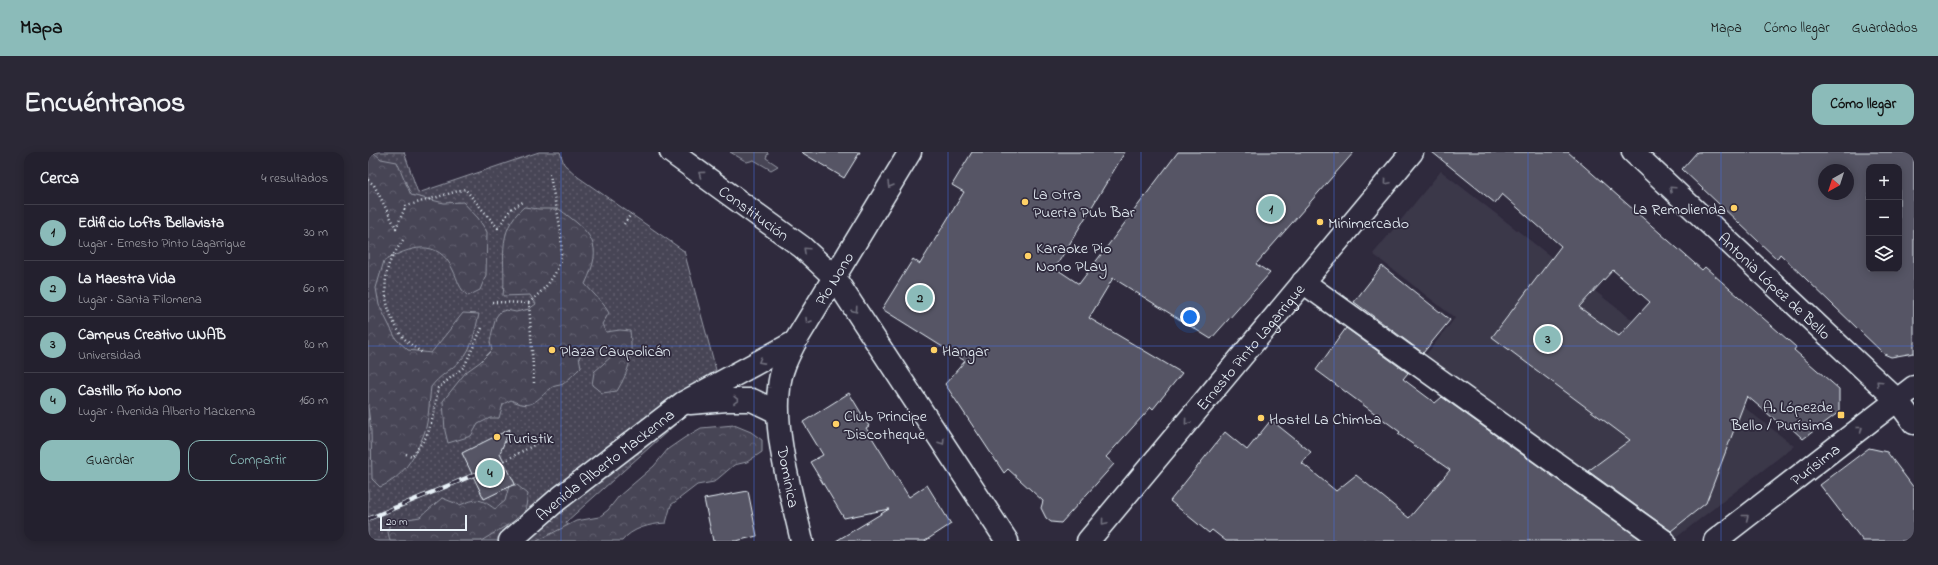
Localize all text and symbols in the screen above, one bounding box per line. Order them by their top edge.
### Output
text: Mapa [20,15,62,42]
text: Mapa [1711,18,1742,39]
text: Cómo llegar [1764,18,1830,39]
text: Guardados [1852,18,1918,39]
text: Encuéntranos [24,84,185,125]
button: Cómo llegar [1812,84,1914,125]
north arrow [1818,164,1854,200]
map controls [1866,164,1902,272]
button: + [1866,164,1902,200]
text: Cerca [40,166,79,191]
text: 4 resultados [261,169,328,188]
one-way arrow [699,172,706,179]
one-way arrow [1384,177,1391,185]
street label: Constitución [713,180,794,248]
one-way arrow [887,181,894,188]
place label: La Otra Puerta Pub Bar [1033,183,1135,225]
one-way arrow [1669,186,1677,194]
pin: 1 [1258,194,1284,224]
marker: La Otra Puerta Pub Bar [1020,197,1030,207]
place label: La Remolienda [1633,198,1726,222]
button: − [1866,200,1902,236]
marker: La Remolienda [1729,203,1739,213]
text: Edificio Lofts Bellavista [78,212,224,234]
place label: Minimercado [1328,212,1409,236]
marker: Minimercado [1315,217,1325,227]
text: 1 [51,223,55,242]
text: 30 m [304,223,328,242]
street label: Antonia López de Bello [1712,228,1836,346]
text: Lugar · Ernesto Pinto Lagarrigue [78,234,246,253]
button: layers [1866,236,1902,272]
place label: Karaoke Pio Nono PLay [1036,237,1112,279]
one-way arrow [803,248,811,255]
street label: Pío Nono [810,248,861,311]
marker: Karaoke Pio Nono PLay [1023,251,1033,261]
text: La Maestra Vida [78,268,176,290]
street label: Ernesto Pinto Lagarrigue [1191,278,1312,417]
text: 2 [50,279,56,298]
text: 60 m [303,279,328,298]
pin: 2 [907,283,933,313]
text: Lugar · Santa Filomena [78,290,202,309]
one-way arrow [850,306,857,313]
your location [1180,307,1200,327]
one-way arrow [805,317,813,324]
text: Campus Creativo UNAB [78,324,226,346]
pin: 3 [1535,324,1561,354]
text: 3 [50,335,56,354]
text: 80 m [304,335,328,354]
place label: Plaza Caupolicán [560,340,671,364]
place label: Hangar [942,340,989,364]
marker: Plaza Caupolicán [547,345,557,355]
marker: Hangar [929,345,939,355]
text: Universidad [78,346,141,365]
one-way arrow [758,356,765,363]
text: Castillo Pío Nono [78,380,181,402]
one-way arrow [1876,380,1884,388]
text: 4 [50,391,56,410]
text: 160 m [299,391,328,410]
one-way arrow [733,396,739,404]
place label: A. Lópezde Bello / Purísima [1730,396,1834,438]
text: Lugar · Avenida Alberto Mackenna [78,402,255,421]
street label: Avenida Alberto Mackenna [531,404,681,528]
place label: Club Principe Discotheque [843,405,928,447]
place label: Hostel La Chimba [1269,408,1381,432]
marker: A. Lópezde Bello / Purísima [1836,410,1846,420]
marker: Hostel La Chimba [1256,413,1266,423]
one-way arrow [1185,417,1192,424]
marker: Club Principe Discotheque [831,419,841,429]
place label: Turistik [505,427,555,451]
one-way arrow [1855,427,1862,434]
marker: Turistik [492,432,502,442]
one-way arrow [937,438,945,445]
street label: Purísima [1786,438,1846,493]
button: Guardar [40,440,180,481]
button: Compartir [188,440,328,481]
street label: Dominica [769,444,805,510]
pin: 4 [477,458,503,488]
scale bar [380,513,467,532]
text: 20 m [386,514,408,530]
one-way arrow [1742,515,1749,522]
one-way arrow [1101,517,1108,524]

